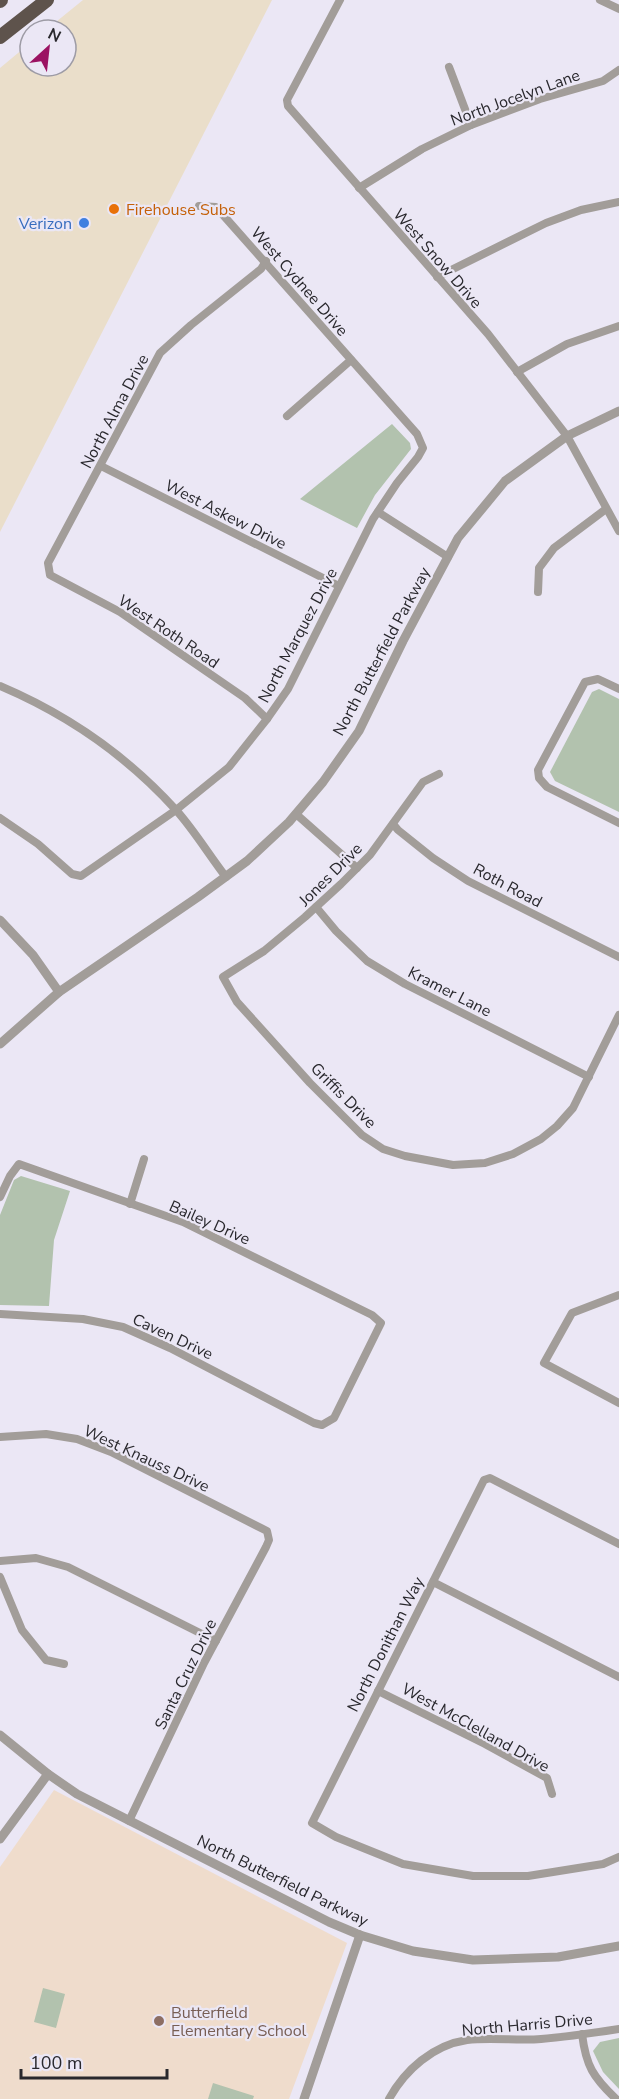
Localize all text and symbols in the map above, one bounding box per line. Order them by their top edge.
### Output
north arrow [18,18,78,78]
text: N [44,23,65,48]
street label: North Jocelyn Lane [448,64,583,132]
place label: Firehouse Subs [126,199,236,221]
marker: Firehouse Subs [107,202,121,216]
street label: West Snow Drive [388,204,487,313]
place label: Verizon [18,213,72,235]
marker: Verizon [77,216,91,230]
street label: West Cydnee Drive [245,222,353,341]
street label: North Alma Drive [76,351,154,472]
street label: West Askew Drive [161,475,290,555]
street label: North Butterfield Parkway [328,563,436,740]
street label: North Marquez Drive [253,564,343,707]
street label: West Roth Road [113,590,223,674]
street label: Jones Drive [293,838,367,912]
street label: Roth Road [469,858,546,913]
street label: Kramer Lane [404,961,495,1022]
street label: Griffis Drive [306,1058,381,1133]
street label: Bailey Drive [166,1195,254,1251]
street label: Caven Drive [129,1309,217,1365]
street label: West Knauss Drive [80,1420,213,1498]
street label: North Donithan Way [342,1572,430,1716]
street label: Santa Cruz Drive [150,1615,222,1733]
street label: West McClelland Drive [398,1678,553,1778]
street label: North Butterfield Parkway [193,1830,373,1932]
place label: Butterfield Elementary School [171,2002,307,2042]
street label: North Harris Drive [461,2008,593,2042]
marker: Butterfield Elementary School [152,2014,166,2028]
scale bar [21,2042,166,2080]
text: 100 m [30,2051,82,2075]

